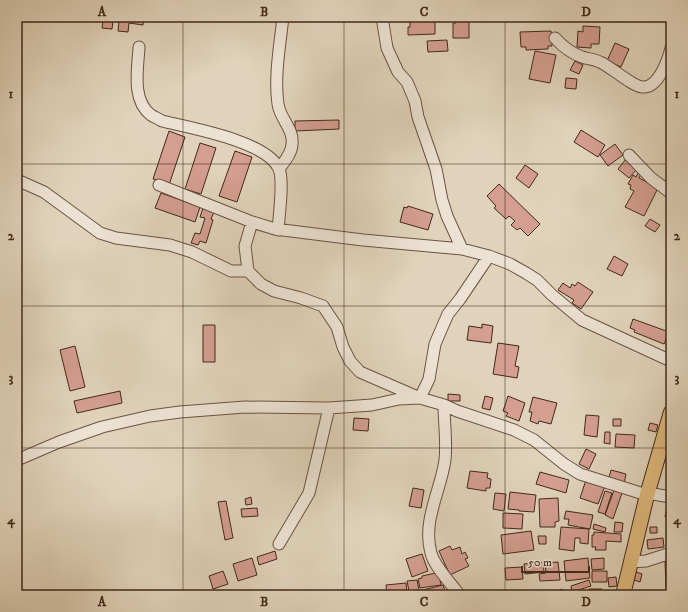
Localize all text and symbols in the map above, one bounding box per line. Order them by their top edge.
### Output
text: A [97,4,107,20]
text: B [260,4,268,20]
text: C [420,4,429,20]
text: D [581,4,591,20]
text: 1 [9,86,14,102]
text: 1 [675,86,680,102]
text: 2 [8,228,15,244]
text: 2 [674,228,681,244]
text: 3 [9,370,14,386]
text: 3 [675,370,680,386]
text: 4 [6,512,15,529]
text: 4 [672,512,681,529]
scale bar [522,548,589,574]
text: 50 m [528,555,552,570]
text: A [97,594,107,610]
text: B [260,594,268,610]
text: C [420,594,429,610]
text: D [581,594,591,610]

